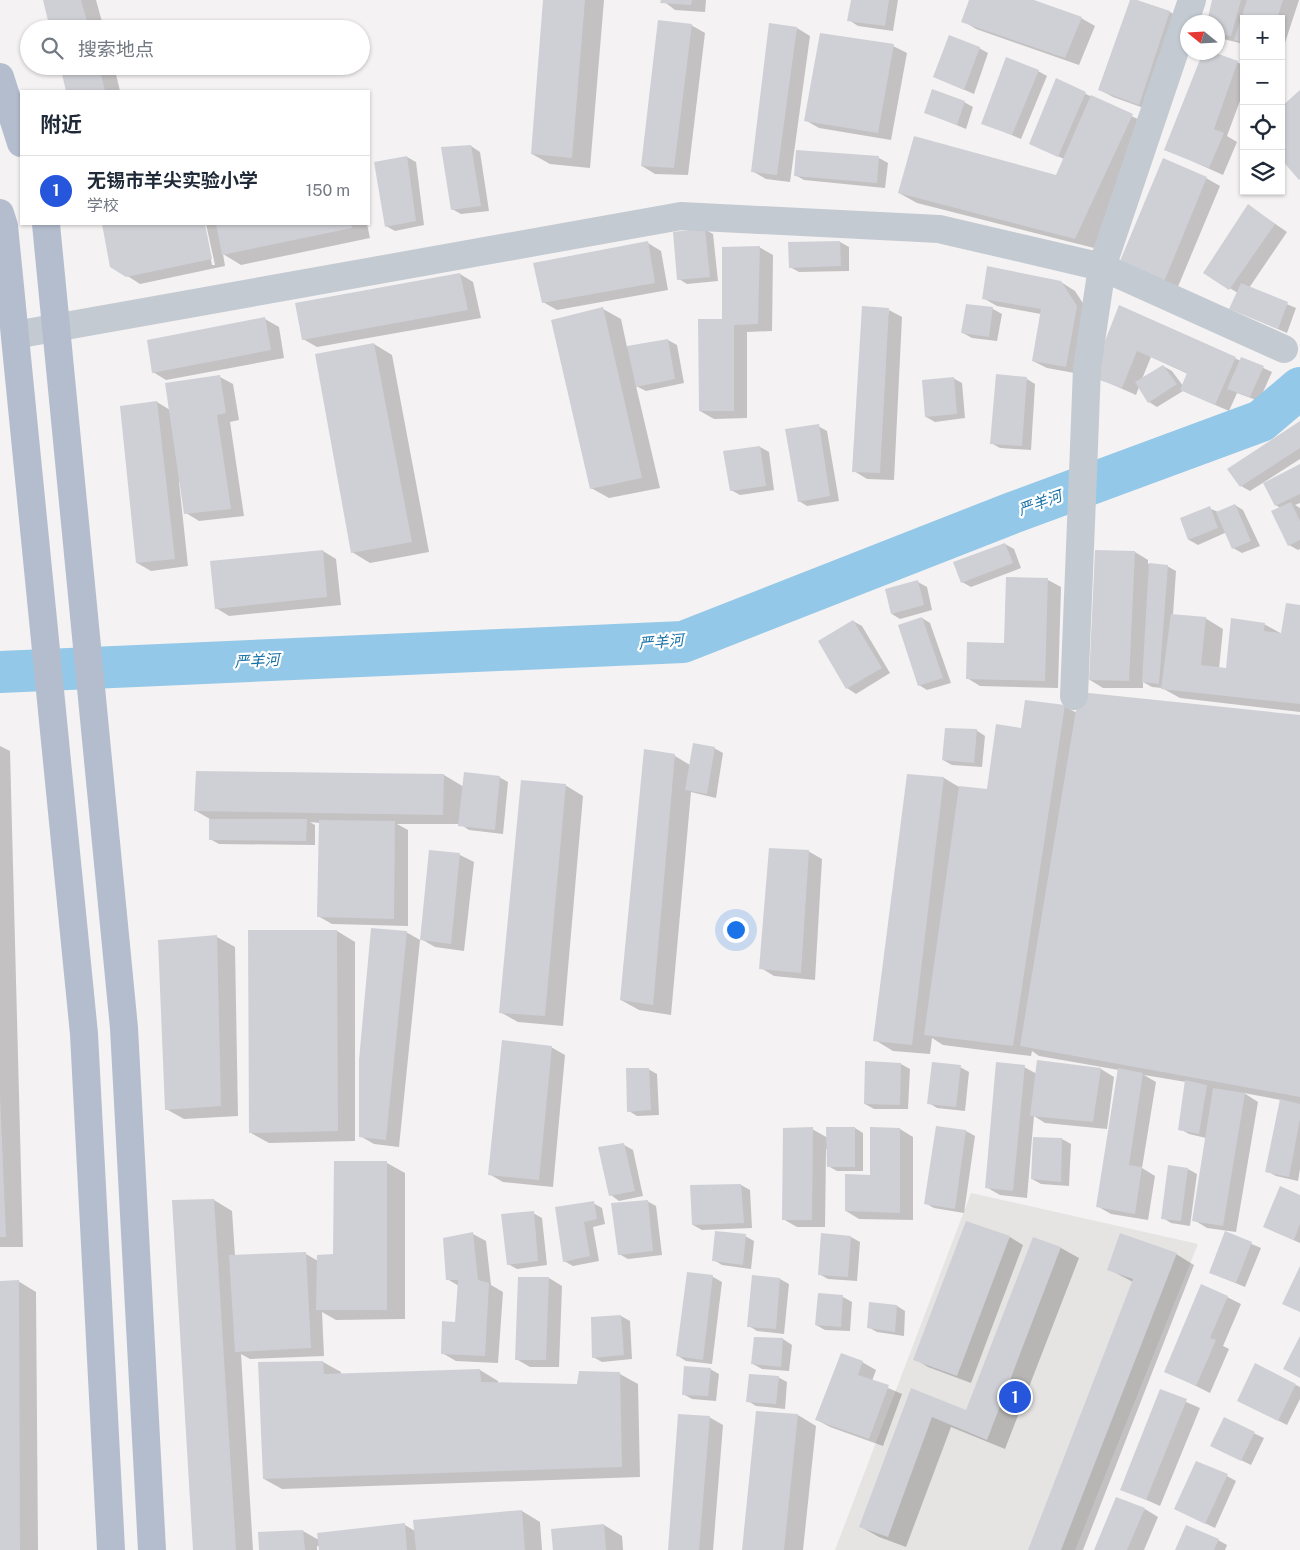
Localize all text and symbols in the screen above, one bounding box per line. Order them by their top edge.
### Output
north arrow [1180,15,1225,60]
map controls [1240,15,1285,195]
button: + [1240,15,1285,60]
search box [20,20,370,75]
icon: search [38,34,66,62]
text: 搜索地点 [78,38,154,60]
button: − [1240,60,1285,105]
button: locate [1240,105,1285,150]
text: 附近 [40,112,82,137]
button: layers [1240,150,1285,195]
text: 无锡市羊尖实验小学 [87,169,258,191]
text: 1 [53,181,59,200]
text: 150 m [306,181,350,200]
text: 学校 [87,196,119,215]
water label: 严羊河 [1016,486,1067,518]
water label: 严羊河 [638,631,687,652]
water label: 严羊河 [234,651,283,670]
your location [723,917,749,943]
pin: 1 [999,1378,1031,1416]

